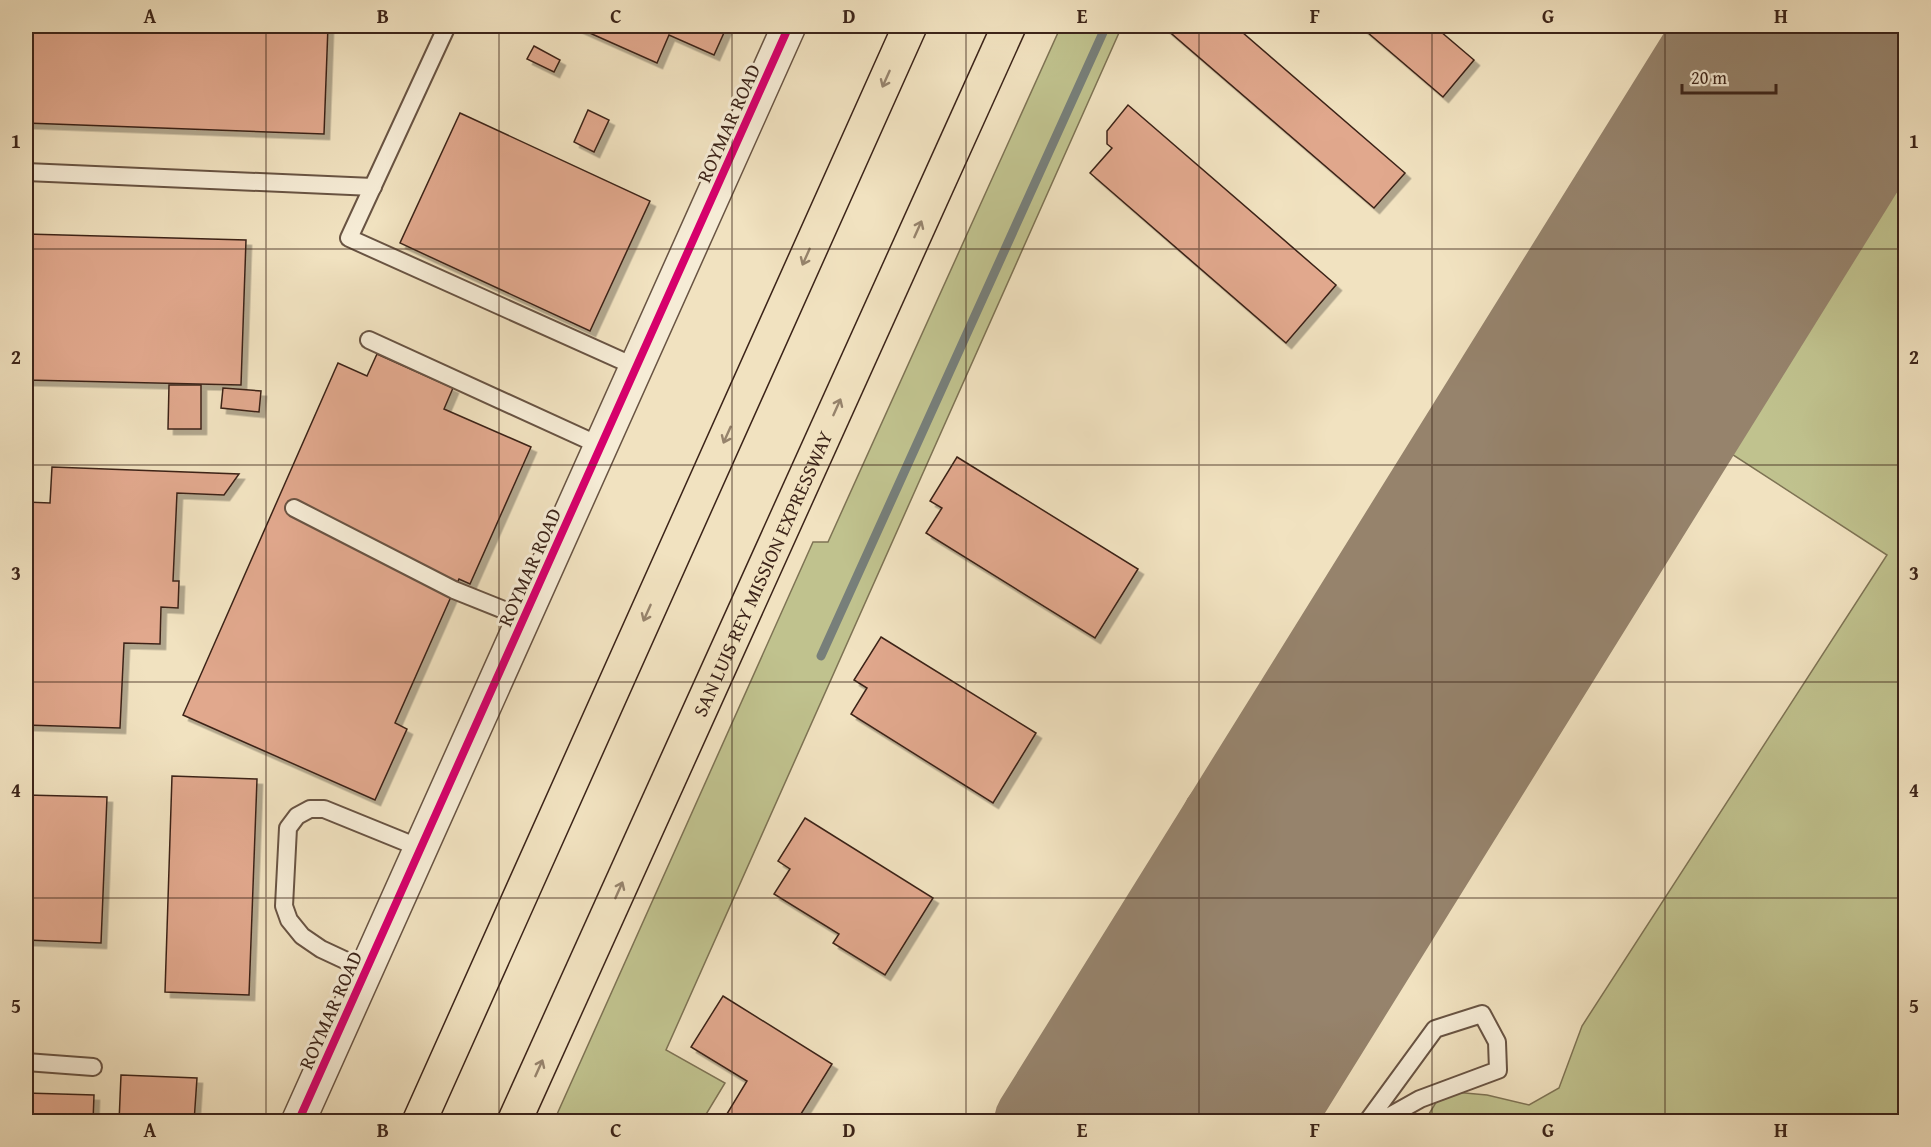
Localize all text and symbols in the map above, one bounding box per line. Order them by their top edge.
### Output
text: A [144,1,157,30]
text: B [377,1,389,30]
text: C [610,1,622,30]
text: D [842,1,856,30]
text: E [1077,1,1088,30]
text: F [1310,1,1320,30]
text: G [1542,1,1554,30]
text: H [1774,1,1788,30]
scale bar [1682,57,1776,95]
street label: ROYMAR ROAD [689,59,767,187]
text: 20 m [1691,64,1727,91]
one-way arrow [880,69,891,87]
text: 1 [11,126,21,155]
text: 1 [1909,126,1919,155]
one-way arrow [912,220,924,238]
one-way arrow [800,247,812,265]
text: 2 [11,342,21,371]
text: 2 [1909,342,1919,371]
one-way arrow [832,398,844,416]
one-way arrow [720,425,732,443]
street label: SAN LUIS REY MISSION EXPRESSWAY [685,426,839,721]
street label: ROYMAR ROAD [490,503,568,631]
text: 3 [11,558,21,587]
text: 3 [1909,558,1919,587]
one-way arrow [640,603,652,621]
text: 4 [11,775,21,804]
text: 4 [1909,775,1919,804]
one-way arrow [613,882,625,900]
street label: ROYMAR ROAD [291,946,369,1074]
text: 5 [11,991,21,1020]
text: 5 [1909,991,1919,1020]
one-way arrow [533,1060,545,1078]
text: A [144,1115,157,1144]
text: B [377,1115,389,1144]
text: C [610,1115,622,1144]
text: D [842,1115,856,1144]
text: E [1077,1115,1088,1144]
text: F [1310,1115,1320,1144]
text: G [1542,1115,1554,1144]
text: H [1774,1115,1788,1144]

